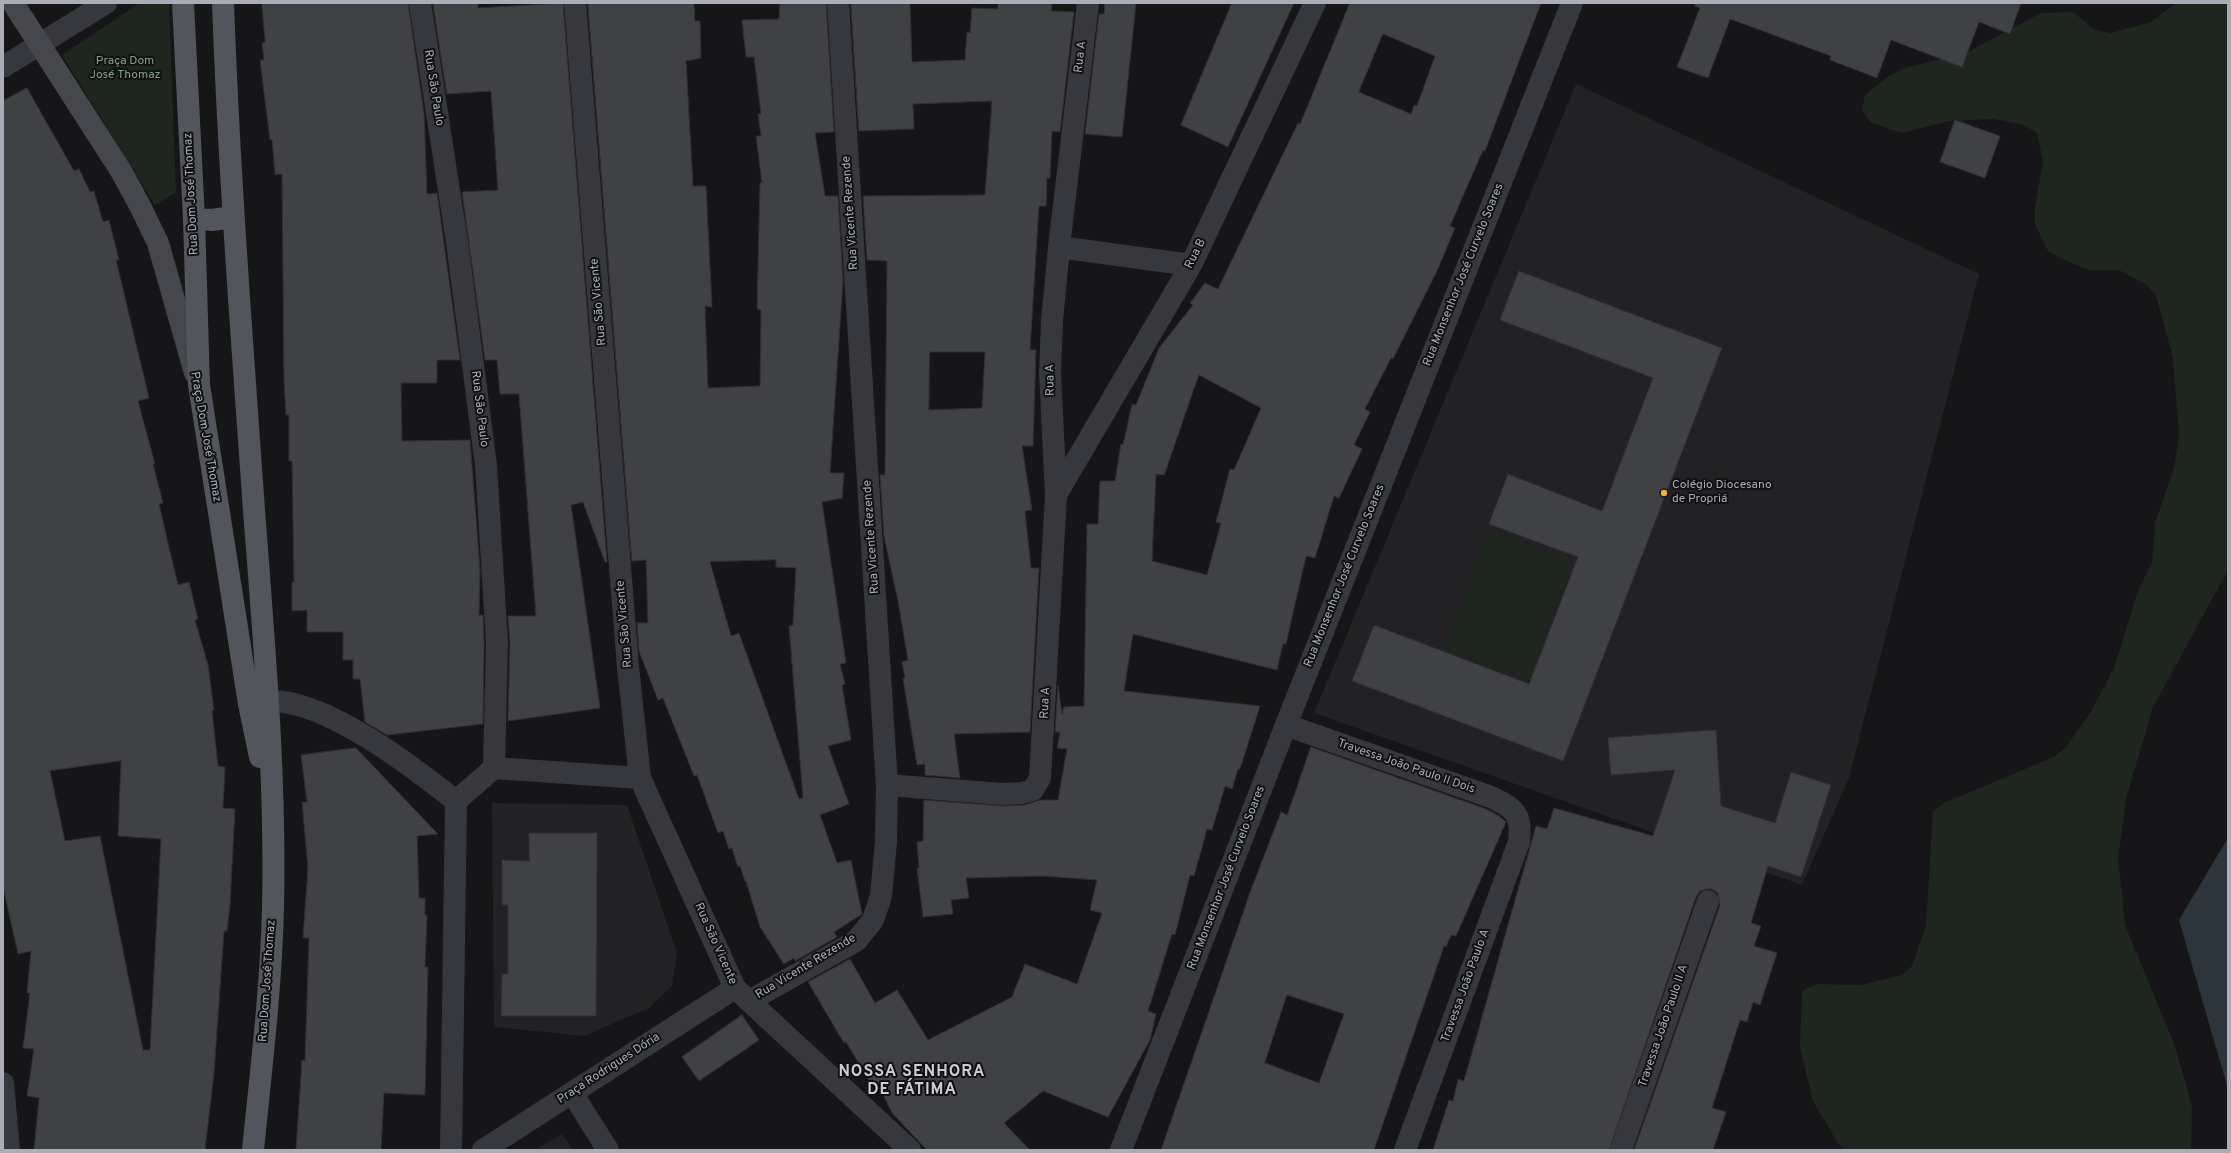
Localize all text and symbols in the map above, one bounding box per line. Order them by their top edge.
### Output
street label: Rua A [1072,40,1090,74]
street label: Rua São Paulo [420,49,446,127]
park label: Praça Dom José Thomaz [89,55,161,83]
street label: Rua Dom José Thomaz [182,132,202,256]
street label: Rua Vicente Rezende [840,156,862,270]
street label: Rua Monsenhor José Curvelo Soares [1421,182,1507,368]
street label: Rua B [1182,237,1210,271]
street label: Rua São Vicente [588,258,610,346]
street label: Rua A [1044,364,1058,396]
street label: Rua São Paulo [467,370,491,448]
street label: Praça Dom José Thomaz [186,371,224,503]
place label: Colégio Diocesano de Propriá [1672,479,1772,507]
street label: Rua Vicente Rezende [861,480,883,594]
street label: Rua Monsenhor José Curvelo Soares [1302,483,1388,669]
marker: Colégio Diocesano de Propriá [1659,488,1669,498]
street label: Rua São Vicente [614,580,636,668]
street label: Rua A [1038,687,1054,719]
street label: Travessa João Paulo II Dois [1335,737,1477,797]
street label: Rua Monsenhor José Curvelo Soares [1185,784,1269,972]
street label: Rua São Vicente [691,901,739,987]
street label: Rua Dom José Thomaz [257,919,279,1043]
street label: Travessa João Paulo A [1439,927,1493,1045]
street label: Rua Vicente Rezende [753,931,859,1003]
street label: Travessa João Paulo II A [1636,963,1692,1089]
street label: Praça Rodrigues Dória [555,1030,663,1108]
district label: NOSSA SENHORA DE FÁTIMA [838,1063,986,1101]

